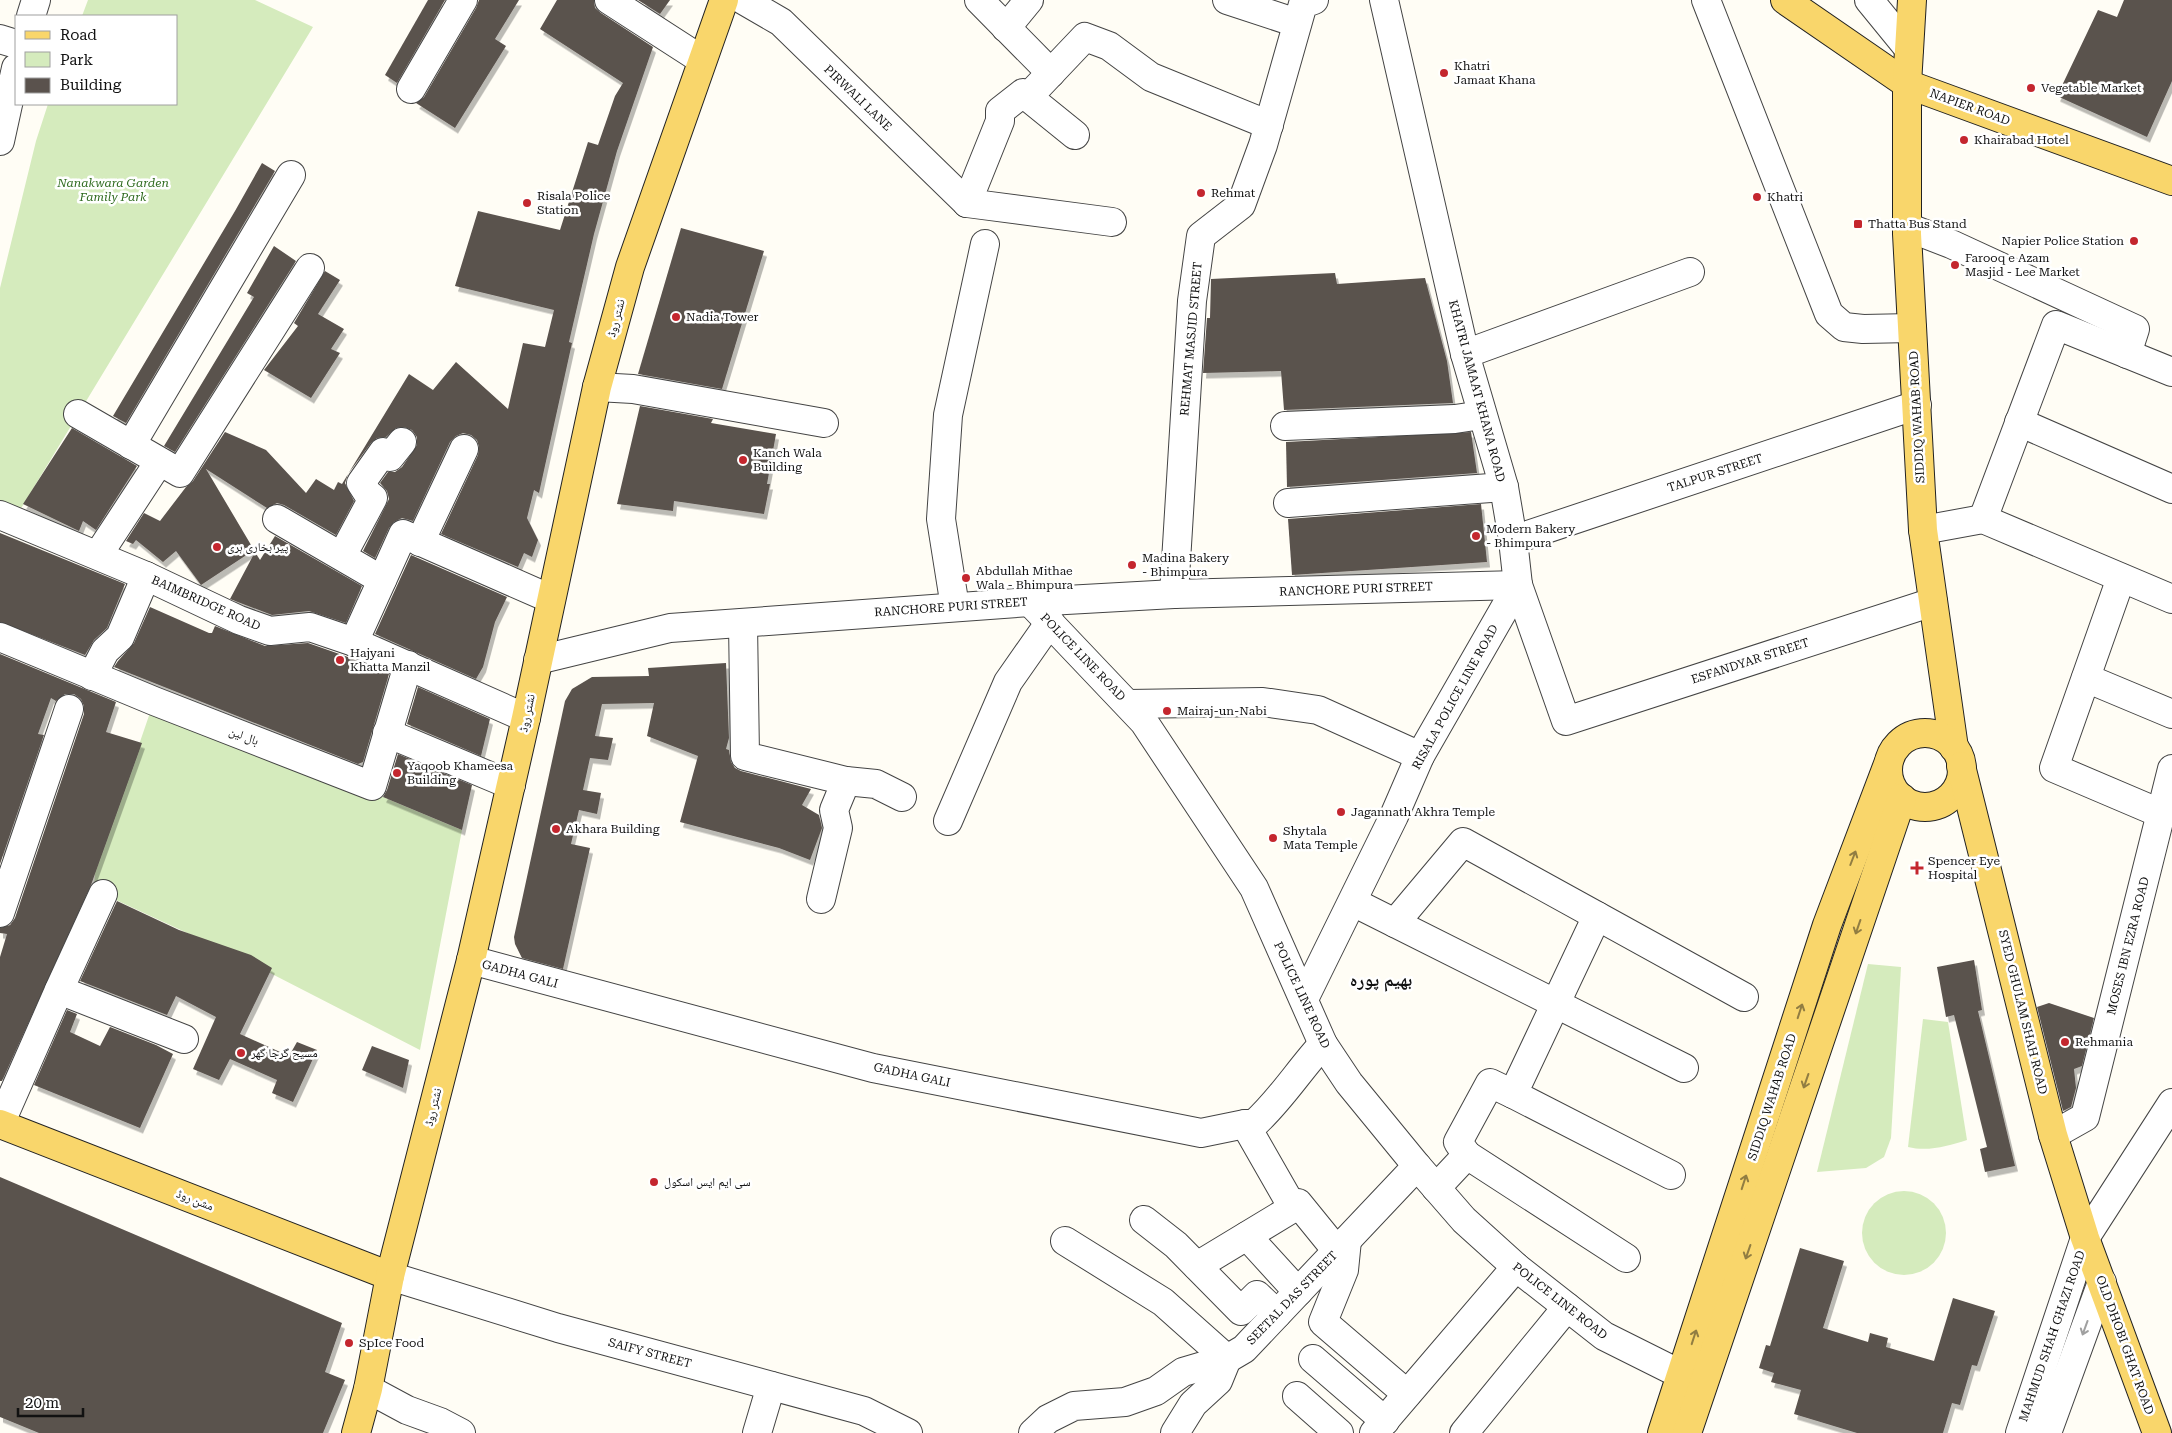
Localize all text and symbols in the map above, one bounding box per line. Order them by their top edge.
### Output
legend [15,15,178,105]
text: Road [60,26,97,44]
text: Park [60,51,94,69]
place label: Khatri Jamaat Khana [1454,59,1536,87]
street label: PIRWALI LANE [821,62,895,134]
marker: Khatri Jamaat Khana [1438,67,1450,79]
text: Building [60,76,122,94]
place label: Vegetable Market [2041,81,2142,95]
marker: Vegetable Market [2025,82,2037,94]
street label: NAPIER ROAD [1928,86,2012,128]
place label: Khairabad Hotel [1974,133,2069,147]
marker: Khairabad Hotel [1958,134,1970,146]
park label: Nanakwara Garden Family Park [56,176,169,204]
place label: Rehmat [1211,186,1256,200]
marker: Rehmat [1195,187,1207,199]
place label: Risala Police Station [537,189,611,217]
place label: Khatri [1767,190,1803,204]
marker: Khatri [1751,191,1763,203]
marker: Risala Police Station [521,197,533,209]
place label: Thatta Bus Stand [1868,217,1967,231]
marker: Thatta Bus Stand [1852,218,1864,230]
place label: Napier Police Station [2002,234,2124,248]
marker: Napier Police Station [2128,235,2140,247]
place label: Farooq e Azam Masjid - Lee Market [1965,251,2080,279]
marker: Farooq e Azam Masjid - Lee Market [1949,259,1961,271]
street label: REHMAT MASJID STREET [1177,261,1205,417]
street label: نشتر روڈ [604,298,628,338]
street label: KHATRI JAMAAT KHANA ROAD [1446,298,1508,484]
place label: Nadia Tower [686,310,759,324]
marker: Nadia Tower [670,311,682,323]
street label: SIDDIQ WAHAB ROAD [1907,351,1927,483]
place label: Kanch Wala Building [753,446,822,474]
street label: TALPUR STREET [1666,451,1764,495]
marker: Kanch Wala Building [737,454,749,466]
place label: Modern Bakery - Bhimpura [1486,522,1576,550]
marker: Modern Bakery - Bhimpura [1470,530,1482,542]
place label: پیر بخاری ہری [227,540,289,554]
marker: پیر بخاری ہری [211,541,223,553]
place label: Madina Bakery - Bhimpura [1142,551,1230,579]
marker: Madina Bakery - Bhimpura [1126,559,1138,571]
place label: Abdullah Mithae Wala - Bhimpura [976,564,1073,592]
marker: Abdullah Mithae Wala - Bhimpura [960,572,972,584]
street label: BAIMBRIDGE ROAD [149,573,263,633]
street label: RANCHORE PURI STREET [1279,579,1433,599]
street label: RANCHORE PURI STREET [874,595,1028,619]
street label: POLICE LINE ROAD [1038,610,1128,704]
street label: RISALA POLICE LINE ROAD [1409,622,1501,772]
street label: ESFANDYAR STREET [1689,635,1811,687]
place label: Hajyani Khatta Manzil [350,646,430,674]
marker: Hajyani Khatta Manzil [334,654,346,666]
street label: نشتر روڈ [516,693,538,733]
place label: Mairaj-un-Nabi [1177,704,1267,718]
marker: Mairaj-un-Nabi [1161,705,1173,717]
street label: بال لین [227,724,261,748]
place label: Yaqoob Khameesa Building [407,759,513,787]
marker: Yaqoob Khameesa Building [391,767,403,779]
place label: Jagannath Akhra Temple [1351,805,1496,819]
marker: Jagannath Akhra Temple [1335,806,1347,818]
place label: Akhara Building [566,822,660,836]
marker: Akhara Building [550,823,562,835]
place label: Shytala Mata Temple [1283,824,1358,852]
marker: Shytala Mata Temple [1267,832,1279,844]
one-way arrow [1849,850,1858,866]
place label: Spencer Eye Hospital [1928,854,2000,882]
marker: Spencer Eye Hospital [1910,861,1924,875]
street label: MOSES IBN EZRA ROAD [2104,875,2152,1017]
one-way arrow [1853,919,1862,935]
street label: SYED GHULAM SHAH ROAD [1996,928,2050,1096]
street label: POLICE LINE ROAD [1271,939,1333,1051]
street label: GADHA GALI [480,957,560,991]
district label: بھیم پورہ [1350,969,1412,992]
one-way arrow [1795,1003,1805,1019]
street label: SIDDIQ WAHAB ROAD [1745,1032,1799,1162]
place label: Rehmania [2075,1035,2133,1049]
marker: Rehmania [2059,1036,2071,1048]
place label: مسیح گرجا گھر [250,1046,318,1060]
marker: مسیح گرجا گھر [235,1047,247,1059]
street label: GADHA GALI [872,1060,952,1090]
one-way arrow [1801,1073,1810,1089]
street label: نشتر روڈ [422,1087,444,1127]
place label: سی ایم ایس اسکول [664,1175,751,1190]
one-way arrow [1740,1175,1750,1191]
marker: سی ایم ایس اسکول [648,1176,660,1188]
street label: مشن روڈ [174,1187,216,1213]
one-way arrow [1743,1243,1753,1259]
street label: SEETAL DAS STREET [1244,1248,1340,1348]
street label: MAHMUD SHAH GHAZI ROAD [2016,1249,2088,1423]
street label: POLICE LINE ROAD [1510,1260,1610,1342]
street label: OLD DHOBI GHAT ROAD [2093,1273,2157,1417]
one-way arrow [2080,1320,2090,1335]
one-way arrow [1690,1329,1700,1345]
street label: SAIFY STREET [607,1335,693,1371]
place label: SpIce Food [359,1336,424,1350]
marker: SpIce Food [343,1337,355,1349]
scale bar [18,1386,82,1418]
text: 20 m [25,1394,60,1412]

